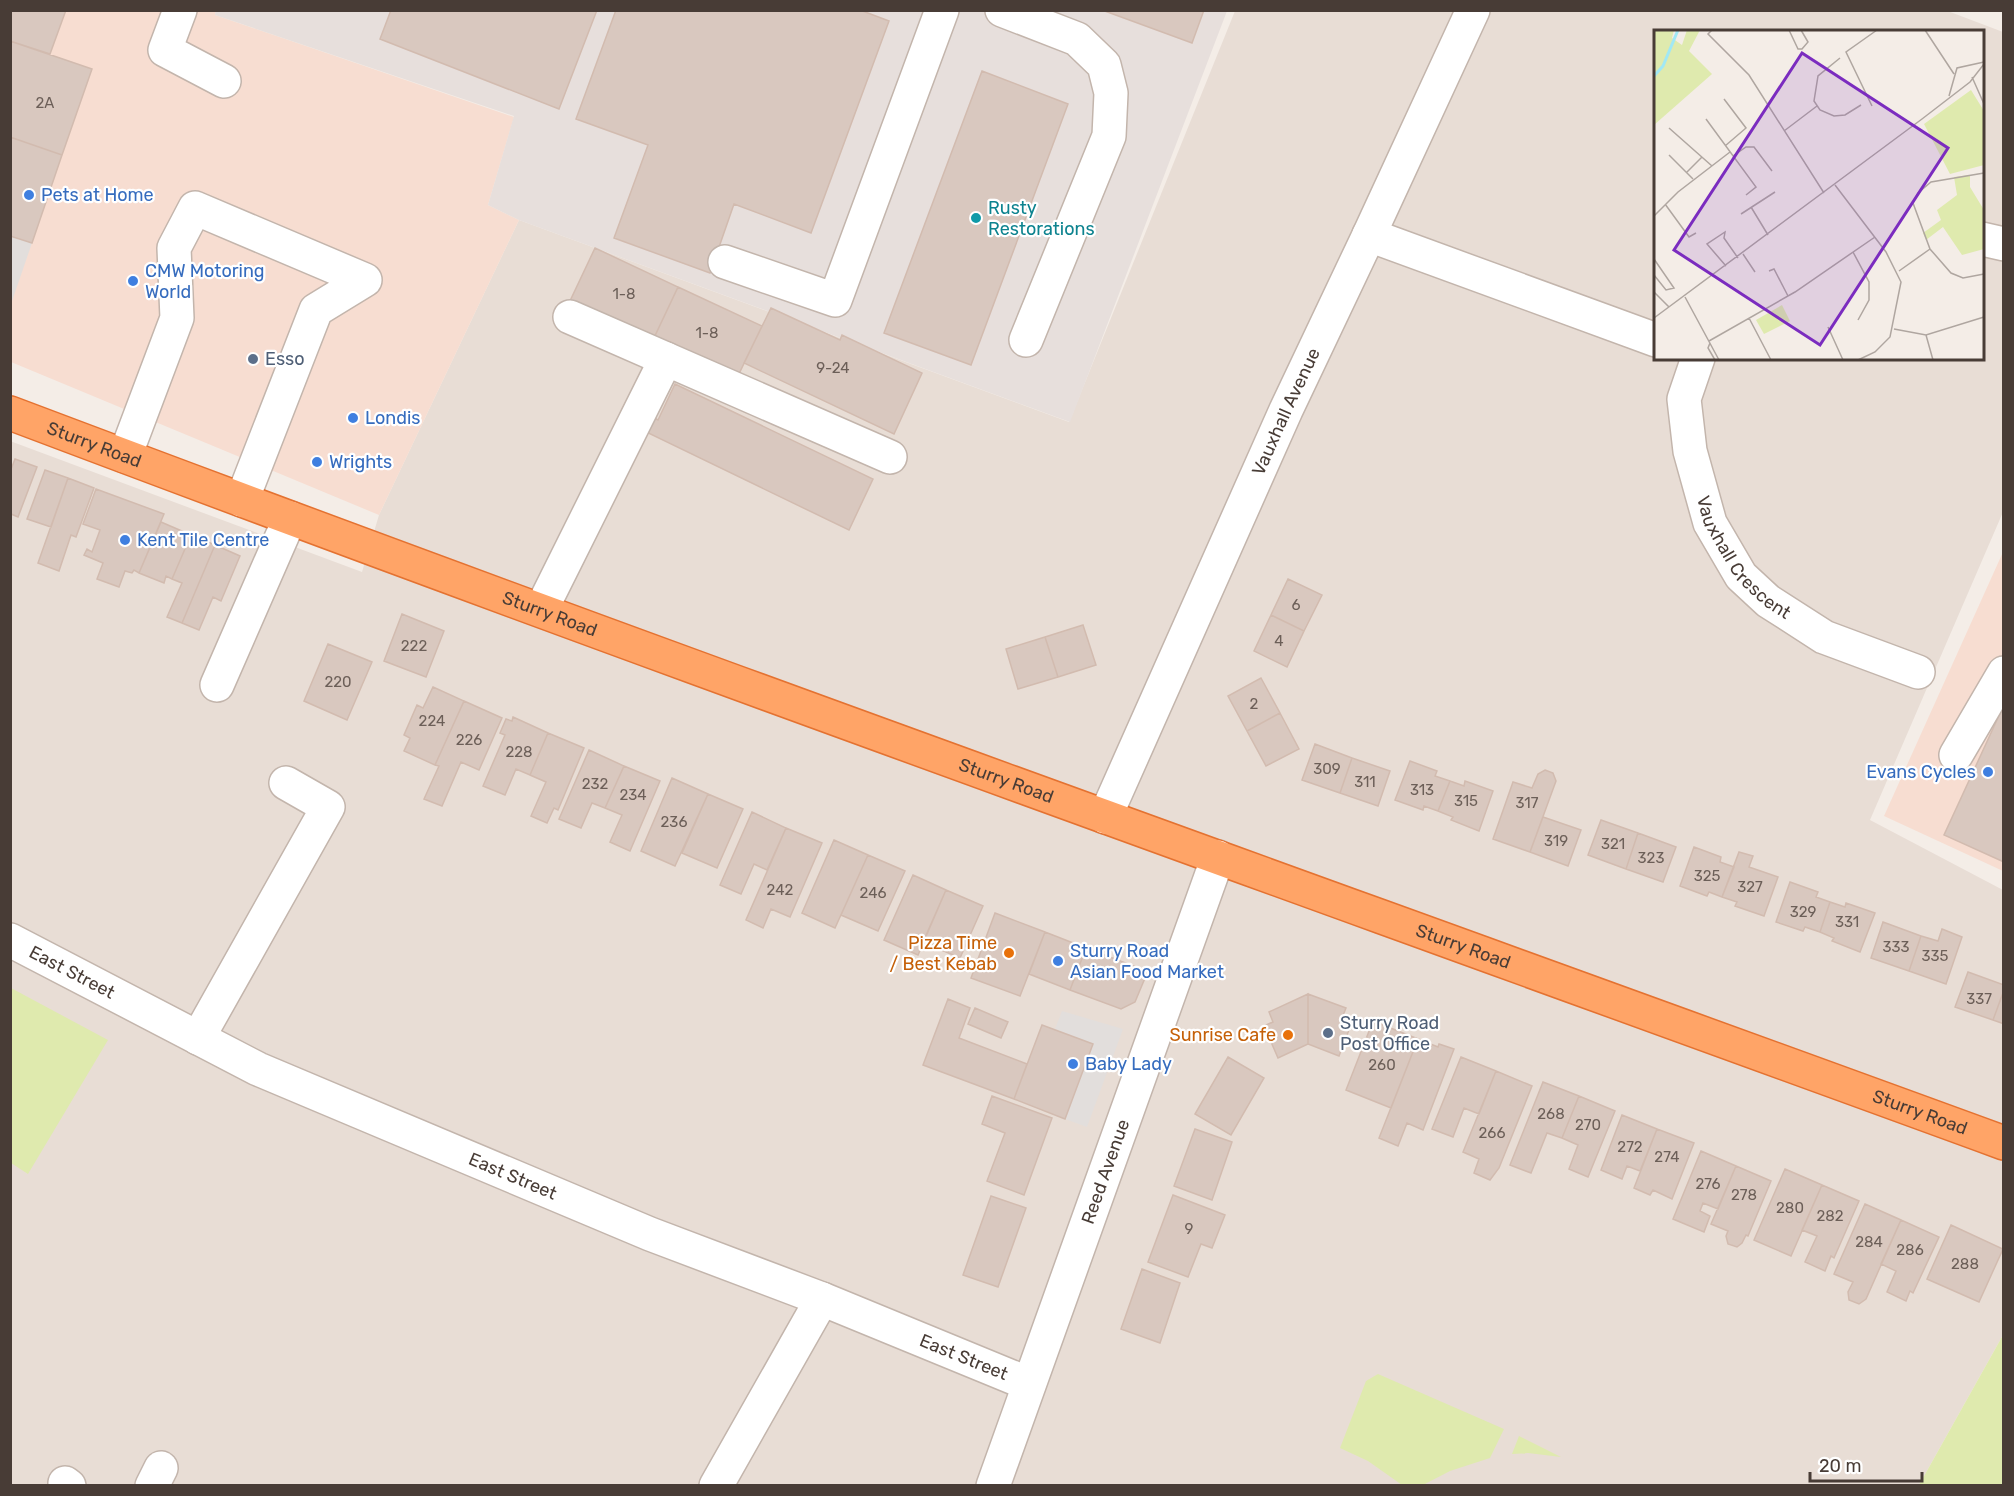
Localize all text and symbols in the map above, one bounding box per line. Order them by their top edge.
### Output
inset map [1654,30,1984,360]
house number: 2A [36,94,54,112]
place label: Pets at Home [41,184,154,206]
marker: Pets at Home [22,188,36,202]
place label: Rusty Restorations [988,197,1095,240]
marker: Rusty Restorations [969,211,983,225]
place label: CMW Motoring World [145,260,265,303]
marker: CMW Motoring World [126,274,140,288]
house number: 1-8 [612,285,636,303]
house number: 1-8 [695,324,719,342]
street label: Vauxhall Avenue [1247,344,1325,479]
place label: Esso [265,348,305,370]
marker: Esso [246,352,260,366]
house number: 9-24 [816,359,850,377]
place label: Londis [365,407,420,429]
marker: Londis [346,411,360,425]
street label: Sturry Road [44,417,145,472]
place label: Wrights [329,451,392,473]
marker: Wrights [310,455,324,469]
street label: Vauxhall Crescent [1692,493,1795,624]
place label: Kent Tile Centre [137,529,269,551]
marker: Kent Tile Centre [118,533,132,547]
street label: Sturry Road [499,587,600,641]
house number: 6 [1291,596,1301,614]
house number: 4 [1274,632,1284,650]
house number: 222 [401,637,427,655]
house number: 220 [324,673,352,691]
house number: 2 [1250,695,1259,713]
house number: 224 [419,712,445,730]
house number: 226 [456,731,482,749]
house number: 228 [505,743,533,761]
street label: Sturry Road [956,753,1057,808]
house number: 309 [1313,760,1341,778]
place label: Evans Cycles [1866,761,1976,783]
marker: Evans Cycles [1981,765,1995,779]
house number: 311 [1354,773,1376,791]
house number: 232 [582,775,608,793]
house number: 313 [1410,781,1434,799]
house number: 234 [619,786,647,804]
house number: 315 [1454,792,1478,810]
house number: 317 [1516,794,1539,812]
house number: 236 [661,813,687,831]
house number: 319 [1544,832,1568,850]
house number: 321 [1601,835,1625,853]
house number: 323 [1638,849,1664,867]
house number: 325 [1694,867,1720,885]
house number: 327 [1737,878,1763,896]
house number: 242 [767,881,794,899]
house number: 246 [859,884,887,902]
house number: 329 [1790,903,1816,921]
house number: 331 [1835,913,1859,931]
street label: Sturry Road [1413,919,1514,974]
place label: Pizza Time / Best Kebab [889,932,997,975]
house number: 333 [1882,938,1910,956]
place label: Sturry Road Asian Food Market [1070,940,1224,983]
street label: East Street [26,941,119,1004]
marker: Pizza Time / Best Kebab [1002,946,1016,960]
house number: 335 [1922,947,1949,965]
marker: Sturry Road Asian Food Market [1051,954,1065,968]
house number: 337 [1966,990,1992,1008]
place label: Sturry Road Post Office [1340,1012,1439,1055]
place label: Sunrise Cafe [1170,1024,1276,1046]
marker: Sturry Road Post Office [1321,1026,1335,1040]
marker: Sunrise Cafe [1281,1028,1295,1042]
place label: Baby Lady [1085,1053,1172,1075]
house number: 260 [1368,1056,1396,1074]
marker: Baby Lady [1066,1057,1080,1071]
street label: Sturry Road [1870,1085,1970,1140]
house number: 268 [1537,1105,1565,1123]
street label: Reed Avenue [1077,1116,1134,1227]
house number: 270 [1575,1116,1601,1134]
house number: 266 [1479,1124,1505,1142]
house number: 272 [1617,1138,1643,1156]
street label: East Street [465,1148,560,1205]
house number: 274 [1654,1148,1680,1166]
house number: 276 [1695,1175,1721,1193]
house number: 278 [1731,1186,1757,1204]
house number: 280 [1776,1199,1804,1217]
house number: 282 [1816,1207,1844,1225]
house number: 9 [1185,1220,1194,1238]
house number: 284 [1855,1233,1883,1251]
house number: 286 [1896,1241,1924,1259]
house number: 288 [1951,1255,1979,1273]
street label: East Street [916,1329,1011,1385]
scale bar [1810,1445,1922,1483]
text: 20 m [1819,1455,1861,1477]

